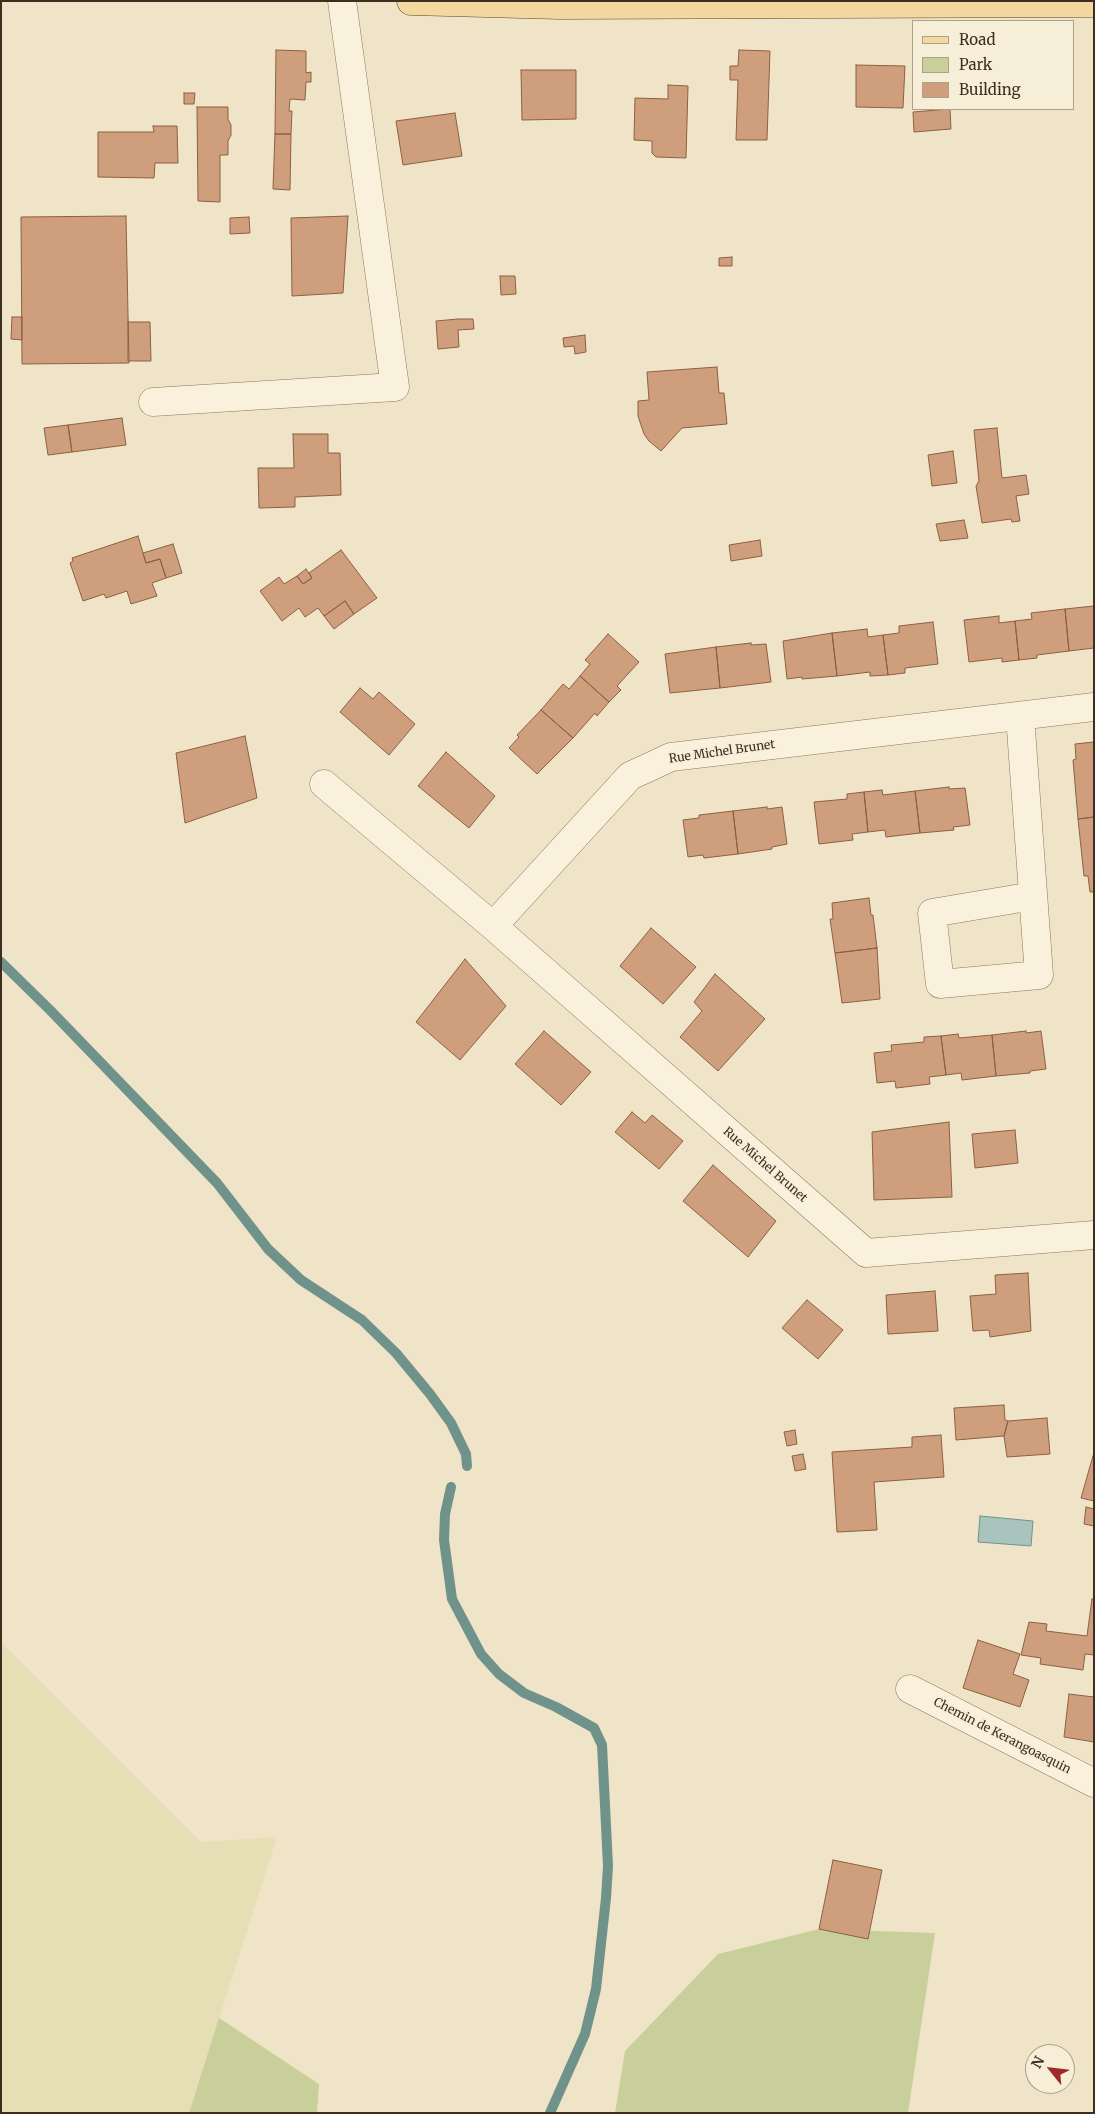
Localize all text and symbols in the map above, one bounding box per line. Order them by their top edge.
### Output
legend [912,20,1075,110]
text: Road [959,30,995,49]
text: Park [959,55,992,74]
text: Building [959,80,1021,99]
street label: Rue Michel Brunet [668,737,776,767]
street label: Rue Michel Brunet [720,1125,810,1205]
street label: Chemin de Kerangoasquin [931,1695,1073,1777]
north arrow [1025,2044,1075,2094]
text: N [1027,2053,1048,2071]

